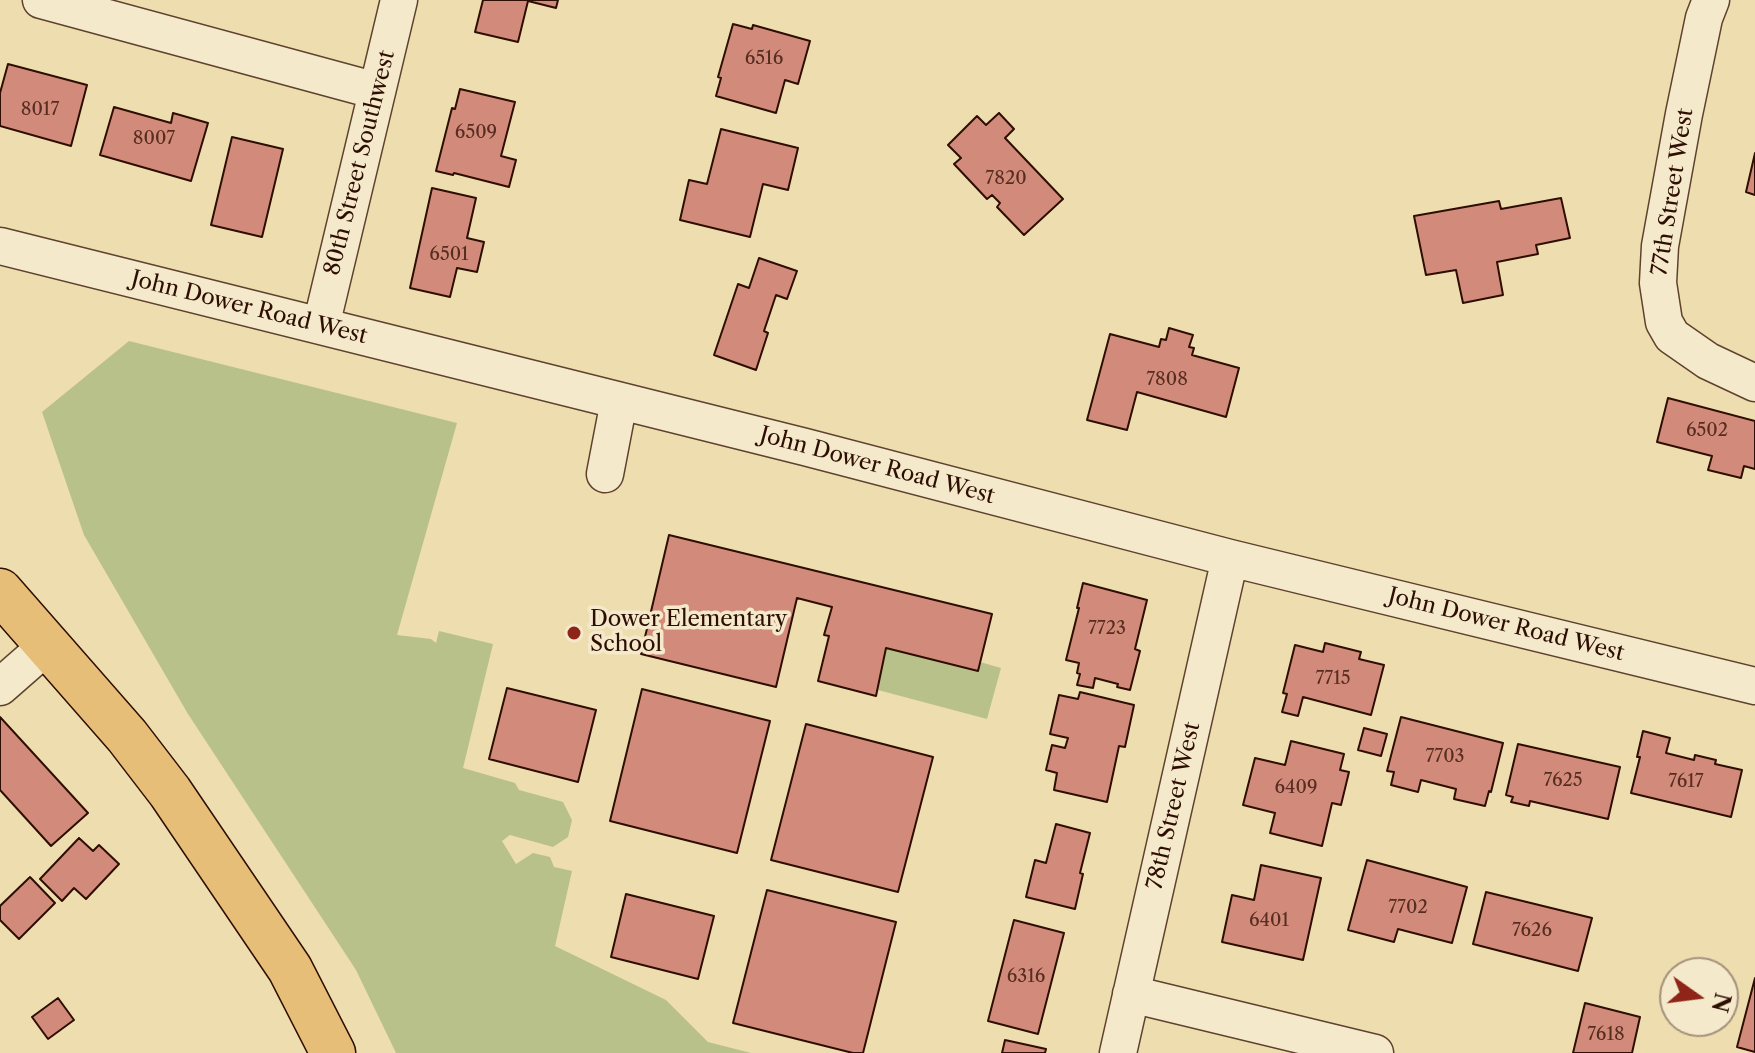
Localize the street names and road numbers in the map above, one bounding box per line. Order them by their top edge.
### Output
street label: 80th Street Southwest [319,48,401,278]
street label: 77th Street West [1647,106,1699,278]
street label: John Dower Road West [128,266,370,350]
street label: John Dower Road West [757,422,997,510]
street label: John Dower Road West [1385,583,1627,667]
street label: 78th Street West [1142,720,1206,892]

